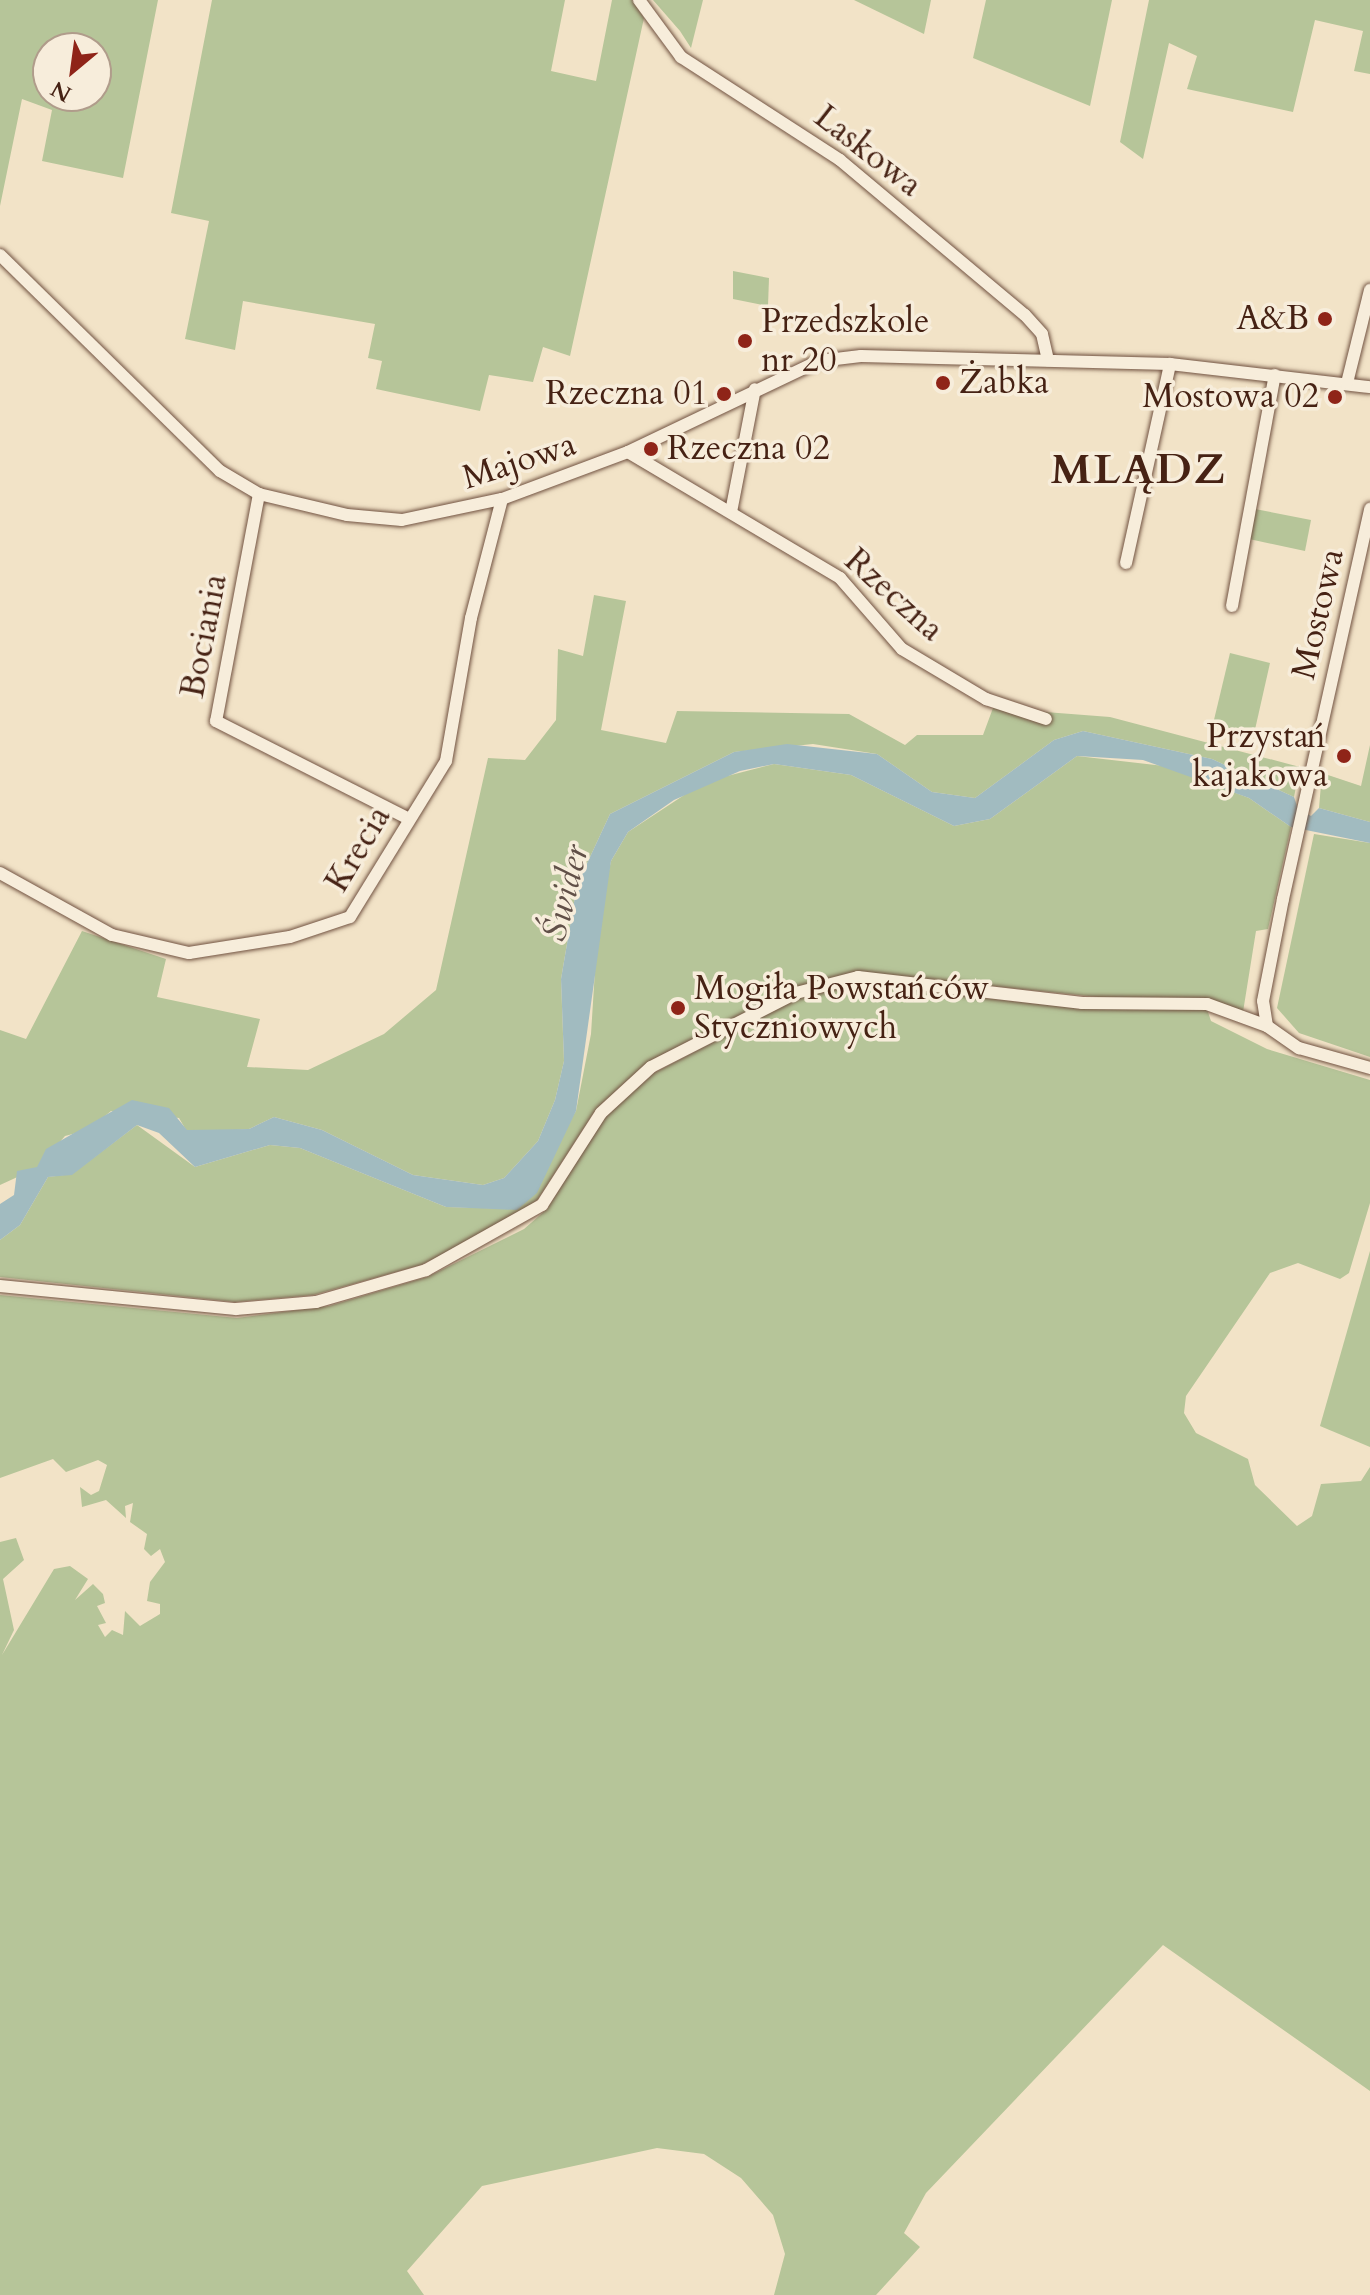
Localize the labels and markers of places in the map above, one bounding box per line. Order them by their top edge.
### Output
place label: A&B [1236,299,1309,339]
place label: Przedszkole nr 20 [761,301,929,380]
marker: A&B [1316,310,1334,328]
marker: Przedszkole nr 20 [736,332,754,350]
place label: Żabka [959,363,1049,403]
place label: Rzeczna 01 [545,374,708,414]
marker: Żabka [934,374,952,392]
place label: Mostowa 02 [1142,377,1319,417]
marker: Rzeczna 01 [715,385,733,403]
marker: Mostowa 02 [1326,388,1344,406]
place label: Rzeczna 02 [667,429,830,469]
marker: Rzeczna 02 [642,440,660,458]
place label: Przystań kajakowa [1192,716,1328,796]
marker: Przystań kajakowa [1335,747,1353,765]
place label: Mogiła Powstańców Styczniowych [694,968,989,1048]
marker: Mogiła Powstańców Styczniowych [669,999,687,1017]

